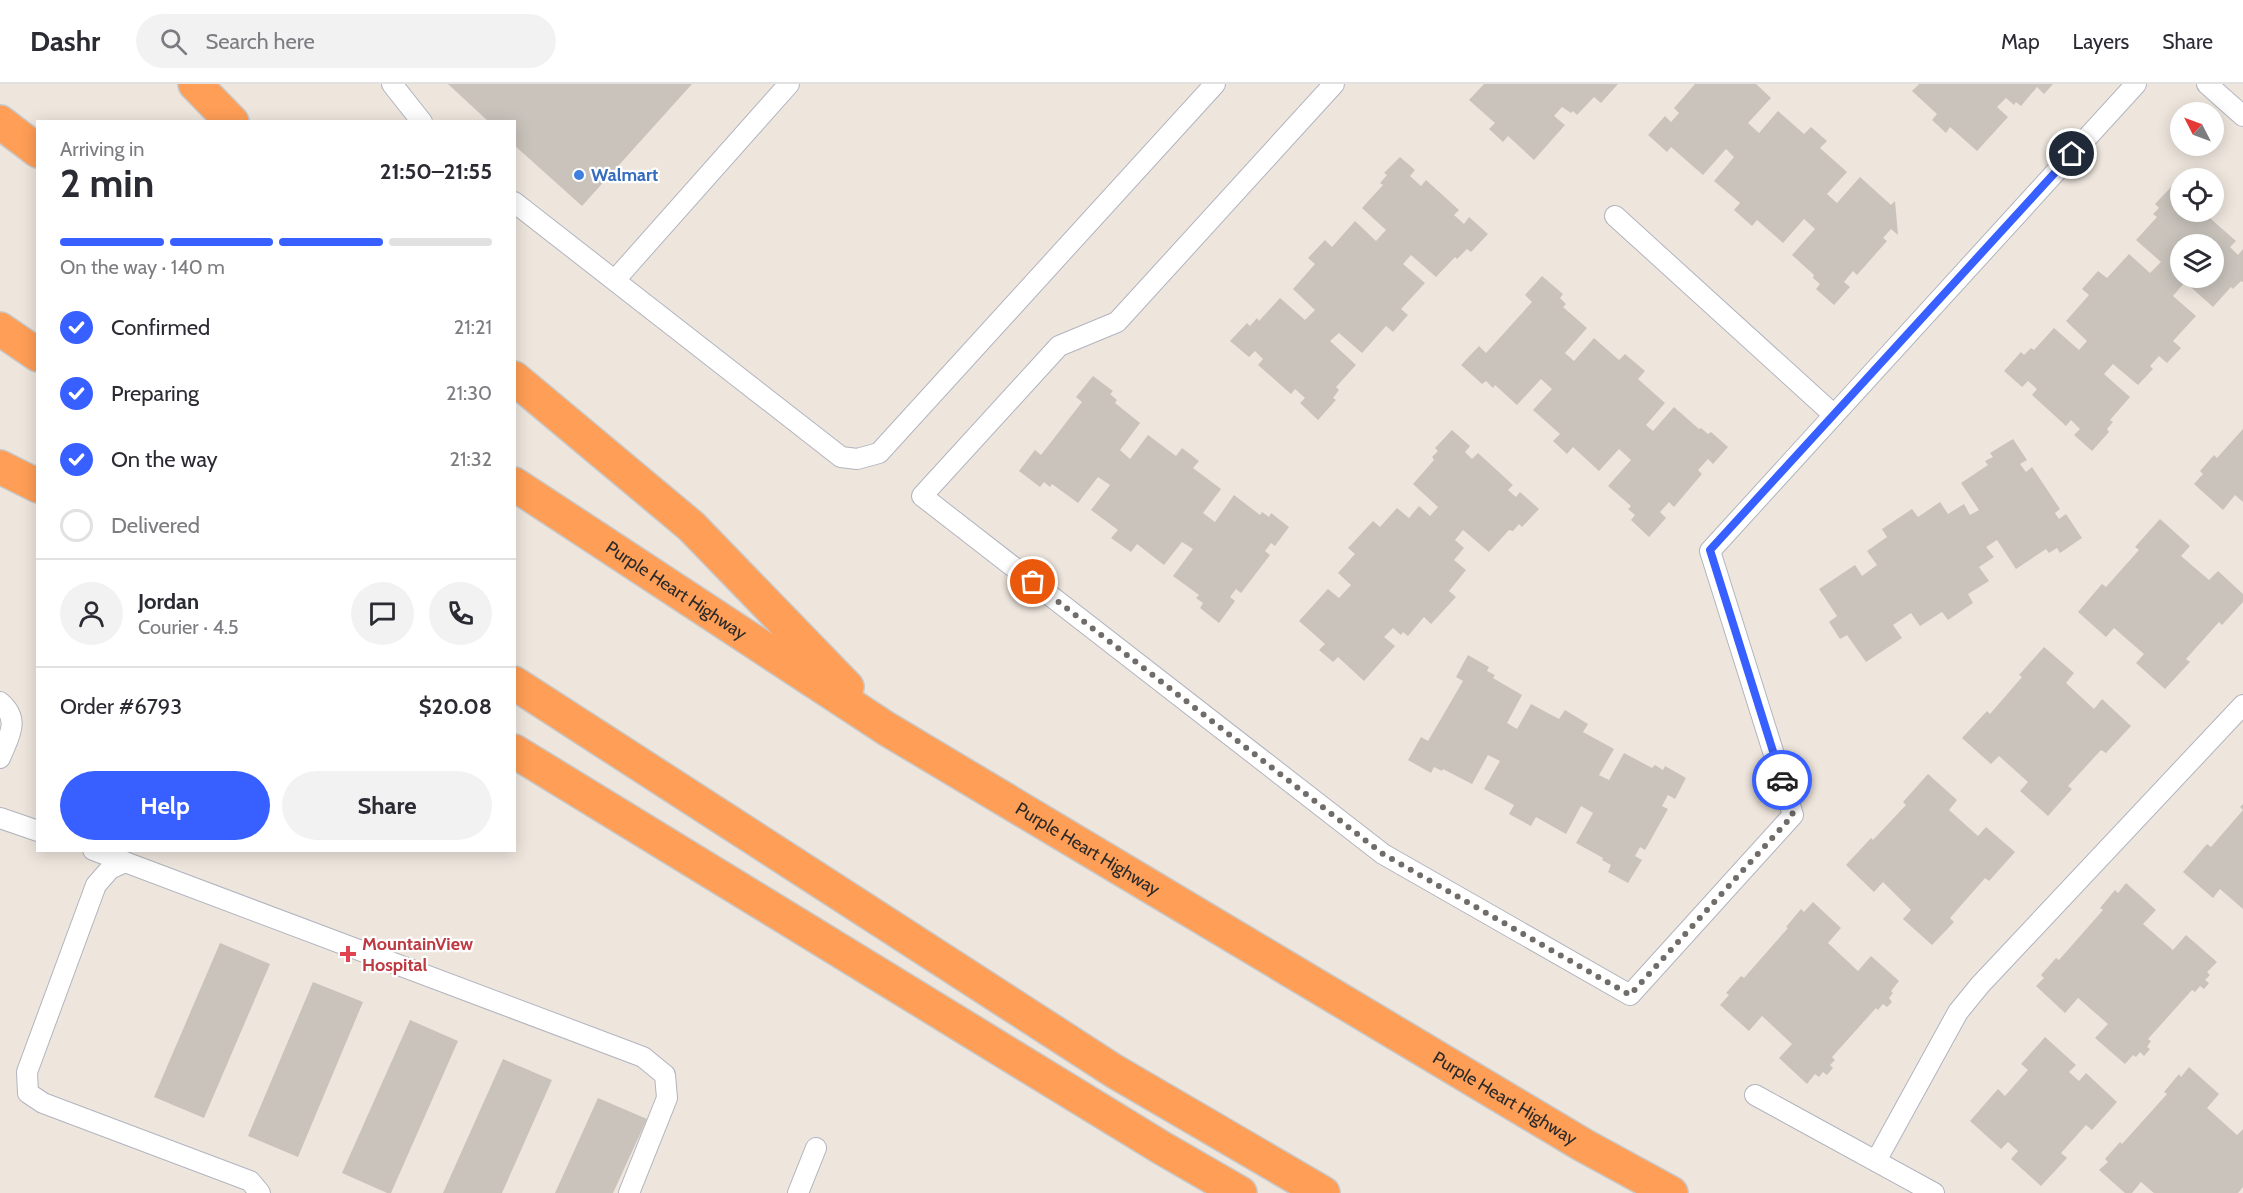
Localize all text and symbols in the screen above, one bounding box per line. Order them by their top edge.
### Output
search box [136,14,556,68]
text: Dashr [30,24,100,58]
icon: search [157,25,190,58]
text: Search here [205,28,315,55]
text: Map [2001,29,2040,54]
text: Layers [2073,29,2129,54]
text: Share [2162,29,2213,54]
north arrow [2170,102,2224,156]
map controls [2170,102,2224,288]
pin [2046,128,2097,179]
text: Arriving in [60,137,144,161]
icon: home [2055,137,2088,170]
text: 21:50–21:55 [380,158,492,185]
text: 2 min [60,159,154,207]
place label: Walmart [591,164,658,186]
marker: Walmart [572,168,586,182]
button: locate [2170,168,2224,222]
button: layers [2170,234,2224,288]
text: On the way · 140 m [60,255,225,279]
icon: check [60,311,93,344]
text: Confirmed [111,314,210,341]
text: 21:21 [454,315,492,339]
icon: check [60,377,93,410]
text: Preparing [111,380,199,407]
text: 21:30 [446,381,492,405]
icon: check [60,443,93,476]
text: On the way [111,446,218,473]
text: 21:32 [450,447,492,471]
text: Delivered [111,512,200,539]
street label: Purple Heart Highway [601,536,751,645]
pin [1007,556,1058,607]
icon: bag [1016,565,1049,598]
button: person [60,582,123,645]
button: chat [351,582,414,645]
button: phone [429,582,492,645]
text: Jordan [138,588,199,615]
text: Courier · 4.5 [138,615,239,639]
text: Order #6793 [60,693,182,720]
text: $20.08 [419,693,492,720]
courier [1752,750,1812,810]
icon: car [1766,764,1799,797]
button: Help [60,771,270,840]
button: Share [282,771,492,840]
street label: Purple Heart Highway [1011,797,1164,901]
place label: MountainView Hospital [362,933,473,976]
marker: MountainView Hospital [339,945,357,963]
street label: Purple Heart Highway [1429,1047,1581,1150]

